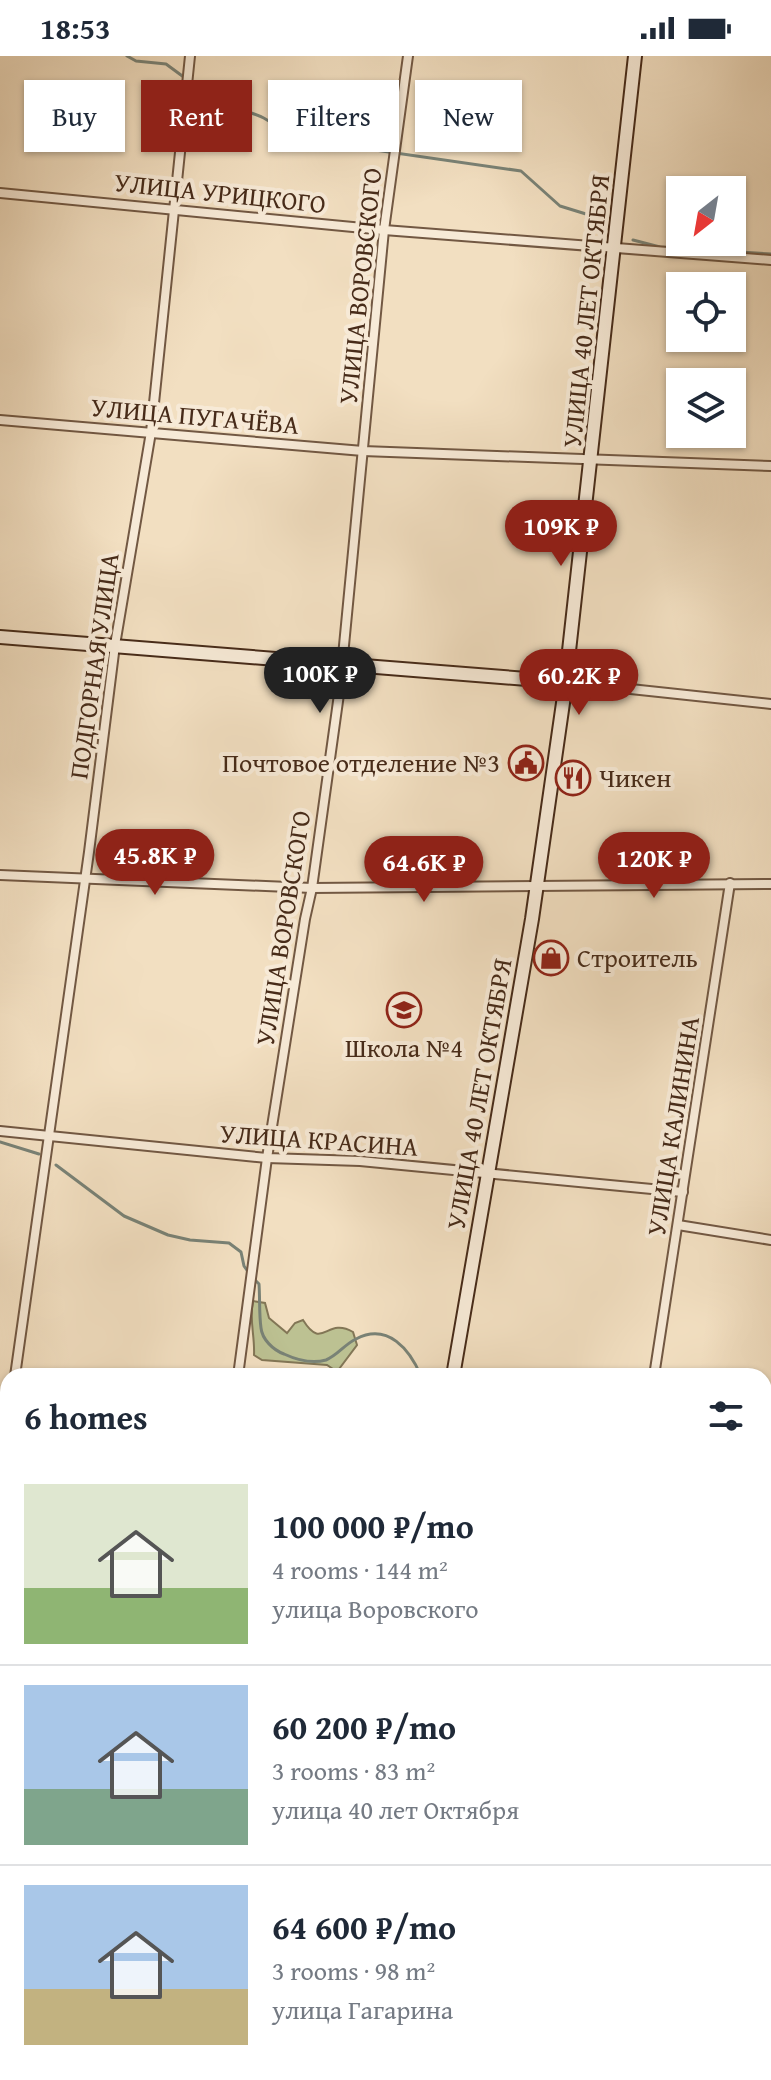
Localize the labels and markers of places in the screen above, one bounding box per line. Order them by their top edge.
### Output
pin: 109K ₽ [496,500,626,568]
pin: 100K ₽ [255,647,385,715]
pin: 60.2K ₽ [505,649,653,717]
place label: Почтовое отделение №3 [222,743,500,782]
public building icon: Почтовое отделение №3 [507,744,545,782]
place label: Чикен [599,758,671,797]
restaurant icon: Чикен [554,759,592,797]
pin: 45.8K ₽ [81,829,229,897]
pin: 120K ₽ [589,832,719,900]
pin: 64.6K ₽ [350,836,498,904]
place label: Строитель [577,938,698,977]
shop icon: Строитель [532,939,570,977]
school or university icon: Школа №4 [385,991,423,1029]
place label: Школа №4 [345,1028,463,1067]

